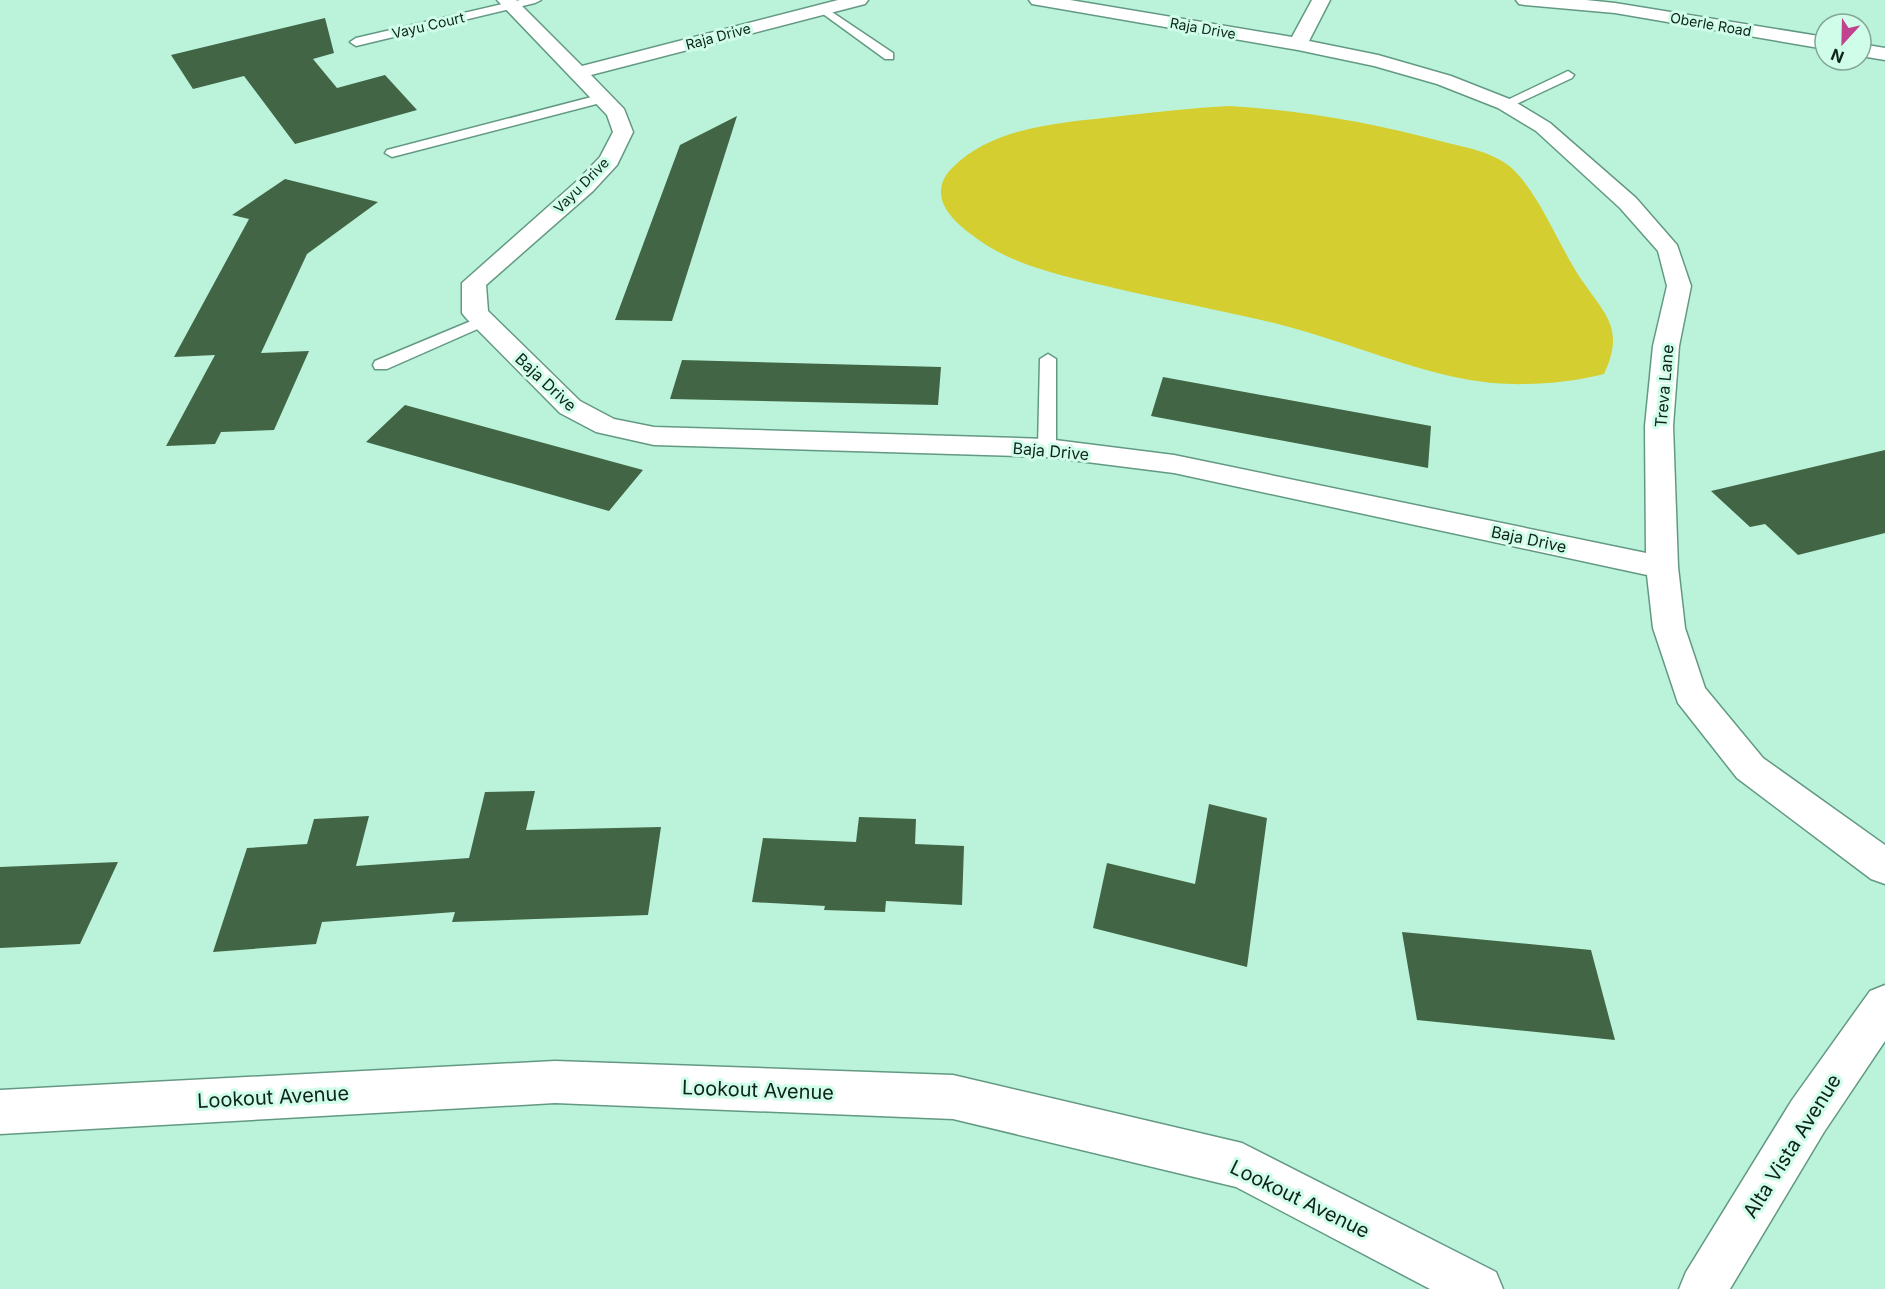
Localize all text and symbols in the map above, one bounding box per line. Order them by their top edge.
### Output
street label: Vayu Court [390,8,466,42]
street label: Oberle Road [1669,8,1753,40]
north arrow [1813,12,1873,72]
street label: Raja Drive [1169,14,1237,42]
street label: Raja Drive [684,19,752,53]
text: N [1828,44,1847,67]
street label: Vayu Drive [550,154,612,216]
street label: Treva Lane [1650,344,1678,428]
street label: Baja Drive [511,349,581,415]
street label: Baja Drive [1012,438,1090,464]
street label: Baja Drive [1489,521,1569,557]
street label: Alta Vista Avenue [1738,1070,1846,1222]
street label: Lookout Avenue [682,1075,834,1105]
street label: Lookout Avenue [196,1081,350,1113]
street label: Lookout Avenue [1226,1155,1374,1243]

